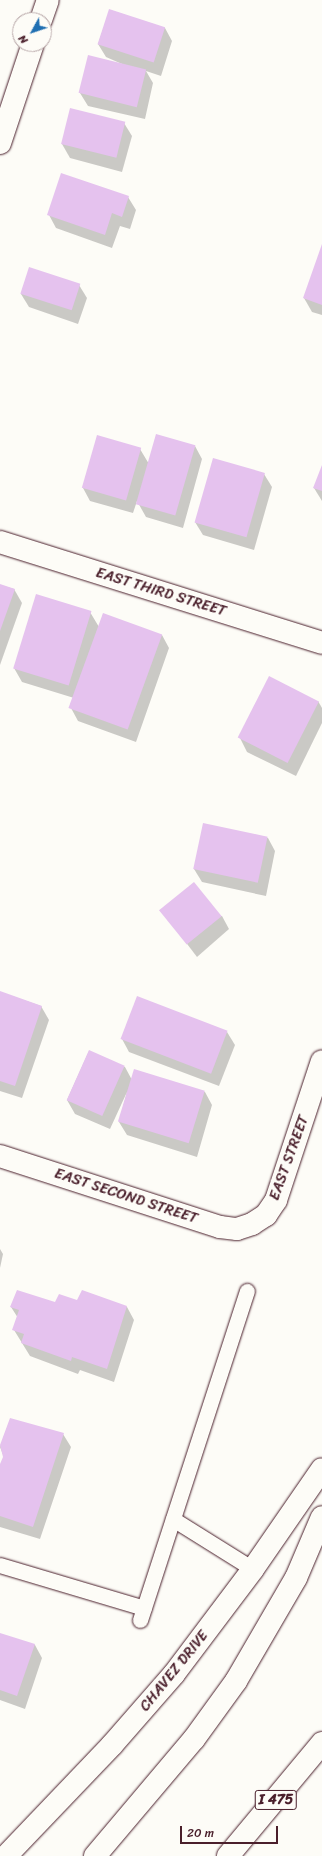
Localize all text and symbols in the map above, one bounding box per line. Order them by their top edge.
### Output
north arrow [12,12,52,52]
text: N [13,30,33,48]
street label: EAST THIRD STREET [93,563,229,621]
street label: EAST STREET [265,1112,313,1204]
street label: EAST SECOND STREET [51,1164,201,1228]
street label: CHAVEZ DRIVE [135,1626,213,1716]
road number: I 475 [254,1788,298,1812]
scale bar [182,1818,280,1844]
text: 20 m [187,1822,214,1844]

